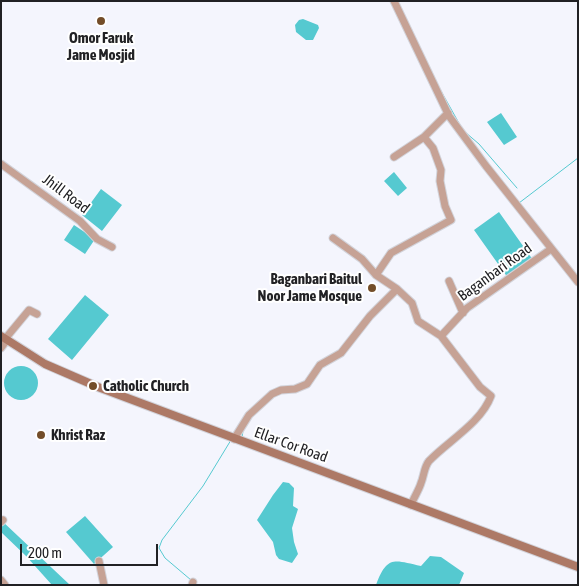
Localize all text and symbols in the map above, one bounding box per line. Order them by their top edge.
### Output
marker: Omor Faruk Jame Mosjid [95,15,107,27]
place label: Omor Faruk Jame Mosjid [67,29,135,64]
street label: Jhill Road [39,171,93,217]
street label: Baganbari Road [454,239,536,305]
place label: Baganbari Baitul Noor Jame Mosque [258,270,362,305]
marker: Baganbari Baitul Noor Jame Mosque [366,282,378,294]
place label: Catholic Church [103,377,189,395]
marker: Catholic Church [87,380,99,392]
street label: Ellar Cor Road [252,423,330,467]
place label: Khrist Raz [51,426,105,444]
marker: Khrist Raz [35,429,47,441]
scale bar [22,534,160,566]
text: 200 m [28,544,62,561]

